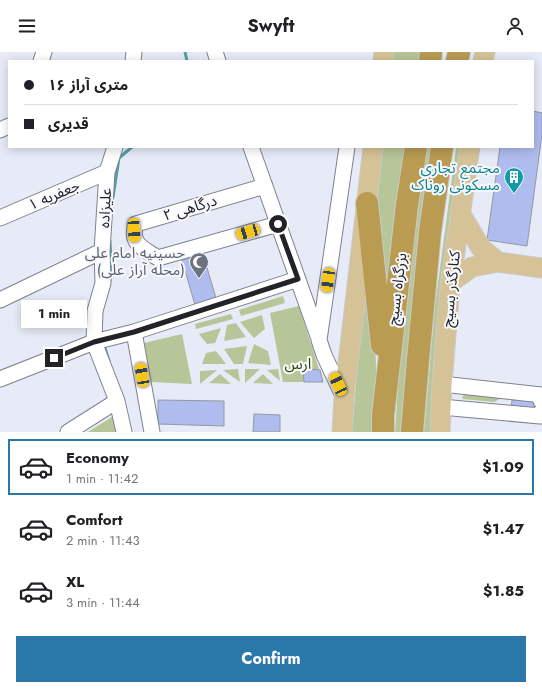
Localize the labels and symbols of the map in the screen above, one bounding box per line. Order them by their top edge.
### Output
place label: مجتمع تجاری مسکونی روناک [411,157,500,196]
building icon: مجتمع تجاری مسکونی روناک [503,166,525,194]
street label: جعفریه ۱ [25,174,84,216]
street label: علیزاده [93,187,117,229]
street label: درگاهی ۲ [160,189,220,227]
route start [269,215,287,233]
car [127,218,141,242]
car [235,223,261,241]
place label: حسینیه امام علی (محله آراز علی) [85,242,185,281]
street label: کنارگذر بسیج [436,249,467,328]
mosque icon: حسینیه امام علی (محله آراز علی) [188,251,210,279]
street label: بزرگراه بسیج [382,251,413,327]
car [320,267,336,293]
callout: 1 min [21,300,87,328]
route end [45,349,63,367]
park label: ارس [285,353,311,375]
car [134,362,150,388]
car [327,371,349,397]

